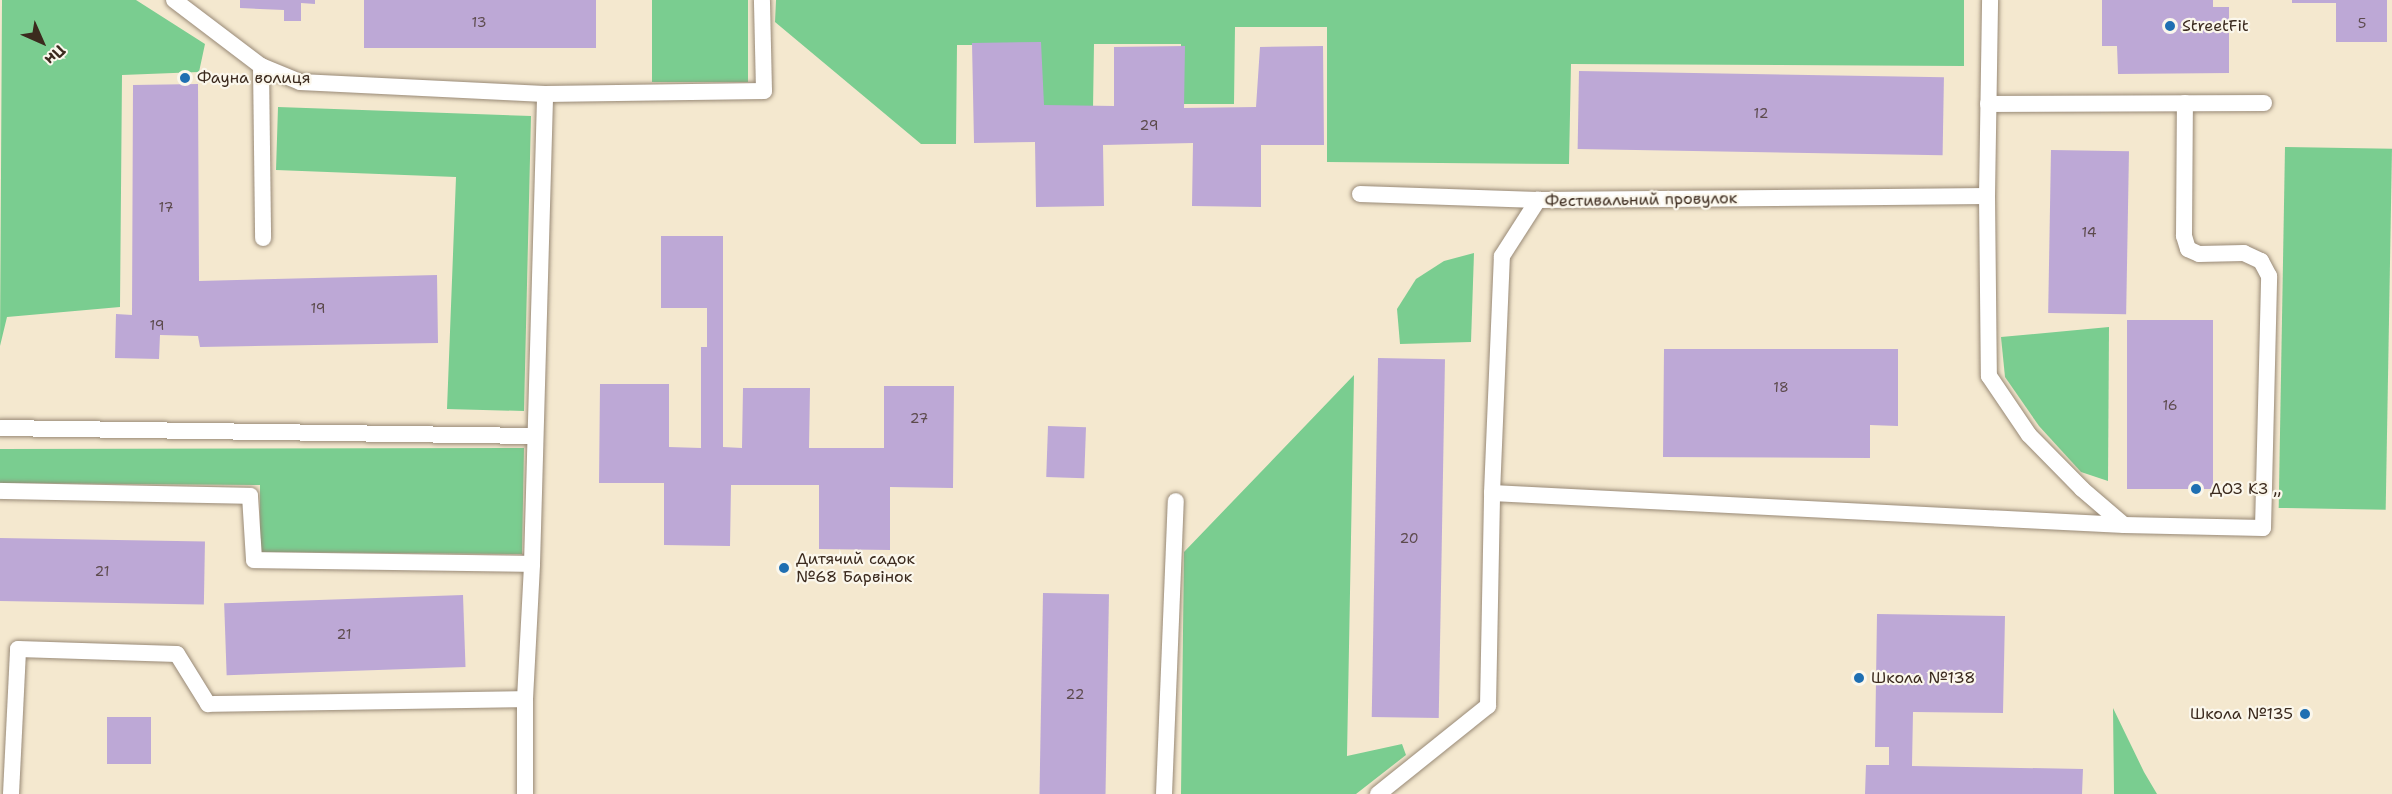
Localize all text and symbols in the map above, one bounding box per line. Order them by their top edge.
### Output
north arrow [12,12,72,72]
house number: 13 [472,14,486,30]
house number: 5 [2358,15,2366,31]
place label: StreetFit [2182,16,2249,36]
marker: StreetFit [2163,19,2177,33]
text: Пн [40,40,70,70]
place label: Фауна волиця [197,68,310,88]
marker: Фауна волиця [178,71,192,85]
house number: 12 [1754,105,1768,121]
house number: 29 [1140,117,1158,133]
street label: Фестивальний провулок [1545,189,1737,211]
house number: 17 [159,199,173,215]
house number: 14 [2081,224,2097,240]
house number: 19 [310,300,326,316]
house number: 19 [149,317,165,333]
house number: 18 [1773,379,1789,395]
house number: 16 [2162,397,2178,413]
house number: 27 [910,410,928,426]
place label: ДОЗ КЗ ,, [2210,479,2281,499]
marker: ДОЗ КЗ ,, [2187,480,2205,498]
house number: 20 [1399,530,1419,546]
place label: Дитячий садок №68 Барвінок [796,549,915,587]
marker: Дитячий садок №68 Барвінок [777,561,791,575]
house number: 21 [95,563,109,579]
house number: 21 [337,626,351,642]
place label: Школа №138 [1871,668,1975,688]
marker: Школа №138 [1852,671,1866,685]
house number: 22 [1066,686,1084,702]
place label: Школа №135 [2190,704,2293,724]
marker: Школа №135 [2298,707,2312,721]

